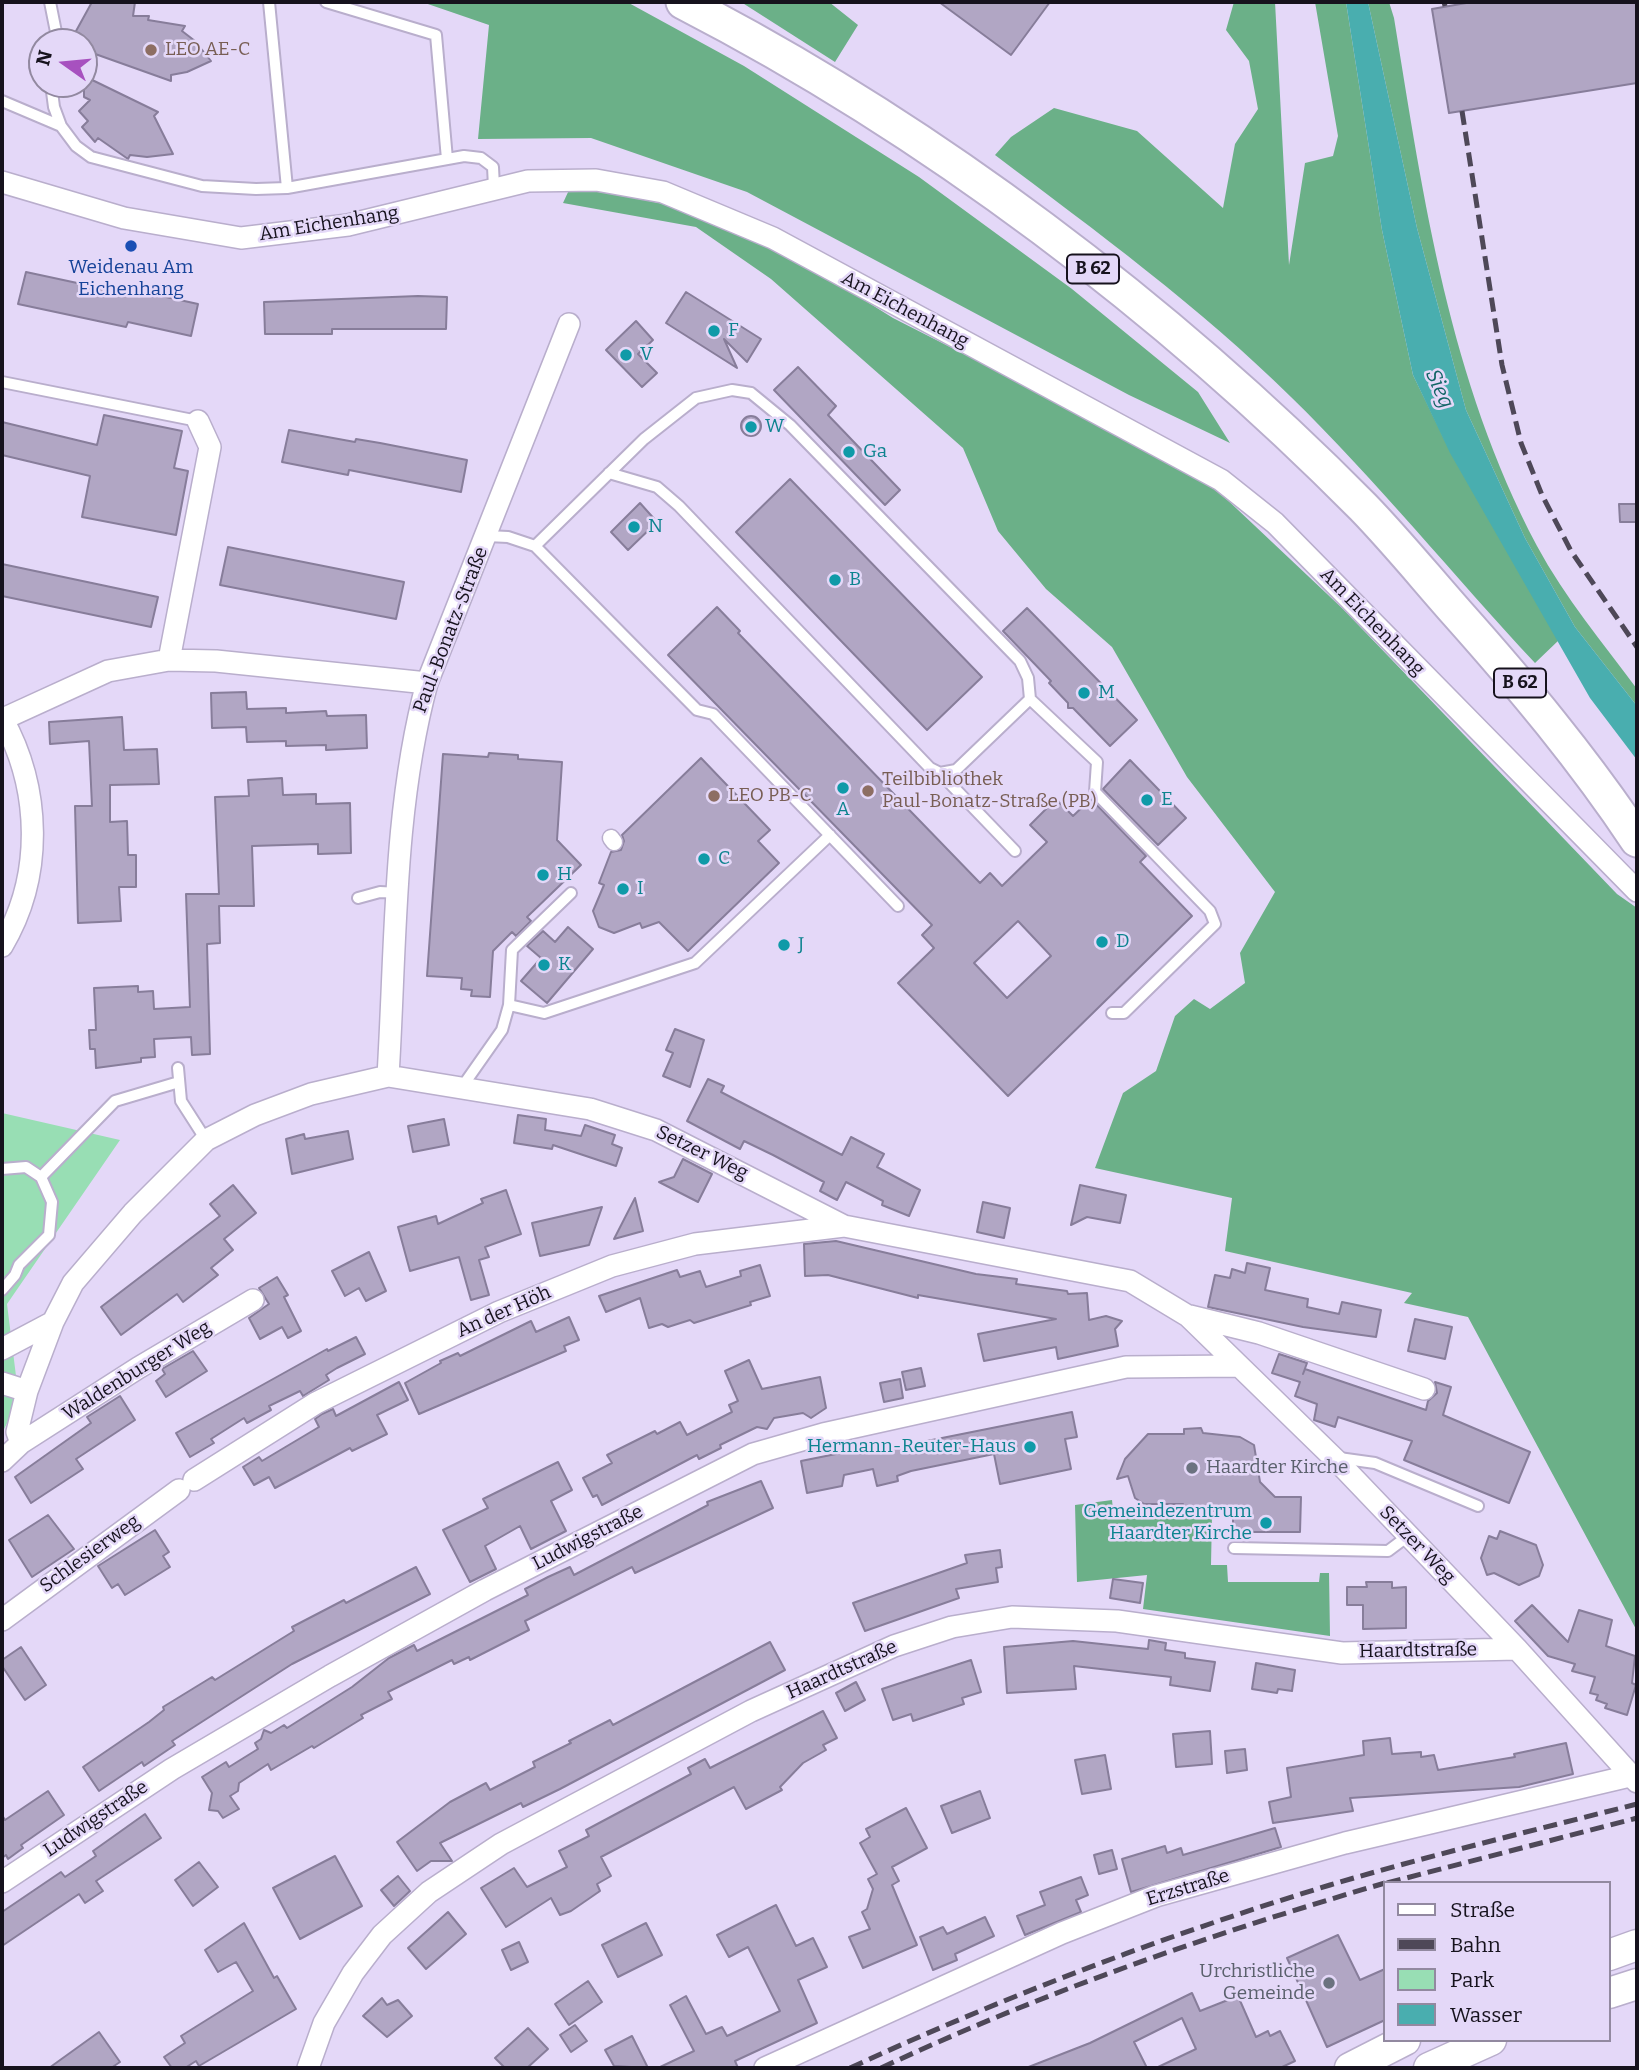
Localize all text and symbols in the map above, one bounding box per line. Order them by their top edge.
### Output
north arrow [28,28,98,98]
place label: LEO AE-C [165,39,250,61]
marker: LEO AE-C [143,42,159,58]
text: N [31,48,57,68]
street label: Am Eichenhang [258,202,400,246]
marker: Weidenau Am Eichenhang [123,238,139,254]
road number: B 62 [1067,255,1119,284]
place label: Weidenau Am Eichenhang [69,257,193,301]
street label: Am Eichenhang [837,267,973,353]
place label: F [728,320,739,342]
marker: F [706,323,722,339]
place label: V [640,344,653,366]
marker: V [618,347,634,363]
water label: Sieg [1419,366,1459,412]
place label: W [765,416,784,438]
marker: W [743,419,759,435]
place label: Ga [863,441,887,463]
marker: Ga [841,444,857,460]
place label: N [648,516,663,538]
marker: N [626,519,642,535]
street label: Paul-Bonatz-Straße [409,544,493,716]
street label: Am Eichenhang [1315,563,1429,681]
place label: B [849,569,861,591]
marker: B [827,572,843,588]
road number: B 62 [1494,668,1546,698]
place label: M [1098,682,1115,704]
marker: M [1076,685,1092,701]
place label: Teilbibliothek Paul-Bonatz-Straße (PB) [882,769,1097,813]
marker: A [835,780,851,796]
marker: Teilbibliothek Paul-Bonatz-Straße (PB) [860,783,876,799]
place label: LEO PB-C [728,785,812,807]
marker: LEO PB-C [706,788,722,804]
place label: E [1161,789,1173,811]
marker: E [1139,792,1155,808]
place label: A [836,799,850,821]
place label: C [718,848,730,870]
marker: C [696,851,712,867]
place label: H [557,864,572,886]
marker: H [535,867,551,883]
place label: I [637,878,644,900]
marker: I [615,881,631,897]
place label: D [1116,931,1130,953]
place label: J [798,934,804,956]
marker: D [1094,934,1110,950]
marker: J [776,937,792,953]
place label: K [558,954,571,976]
marker: K [536,957,552,973]
street label: Setzer Weg [652,1121,752,1185]
street label: An der Höh [454,1281,554,1343]
street label: Waldenburger Weg [59,1316,215,1426]
place label: Hermann-Reuter-Haus [807,1436,1016,1458]
marker: Hermann-Reuter-Haus [1022,1439,1038,1455]
place label: Haardter Kirche [1206,1457,1348,1479]
marker: Haardter Kirche [1184,1460,1200,1476]
street label: Ludwigstraße [529,1500,647,1576]
place label: Gemeindezentrum Haardter Kirche [1083,1501,1252,1545]
street label: Setzer Weg [1374,1501,1460,1589]
street label: Schlesierweg [36,1510,144,1598]
marker: Gemeindezentrum Haardter Kirche [1258,1515,1274,1531]
street label: Haardtstraße [783,1636,901,1704]
street label: Haardtstraße [1359,1639,1477,1663]
street label: Ludwigstraße [40,1776,152,1862]
street label: Erzstraße [1144,1865,1232,1911]
legend [1384,1881,1611,2042]
text: Straße [1450,1897,1515,1923]
text: Bahn [1450,1932,1501,1958]
place label: Urchristliche Gemeinde [1199,1961,1315,2005]
text: Park [1450,1967,1494,1993]
marker: Urchristliche Gemeinde [1321,1975,1337,1991]
text: Wasser [1450,2002,1522,2028]

